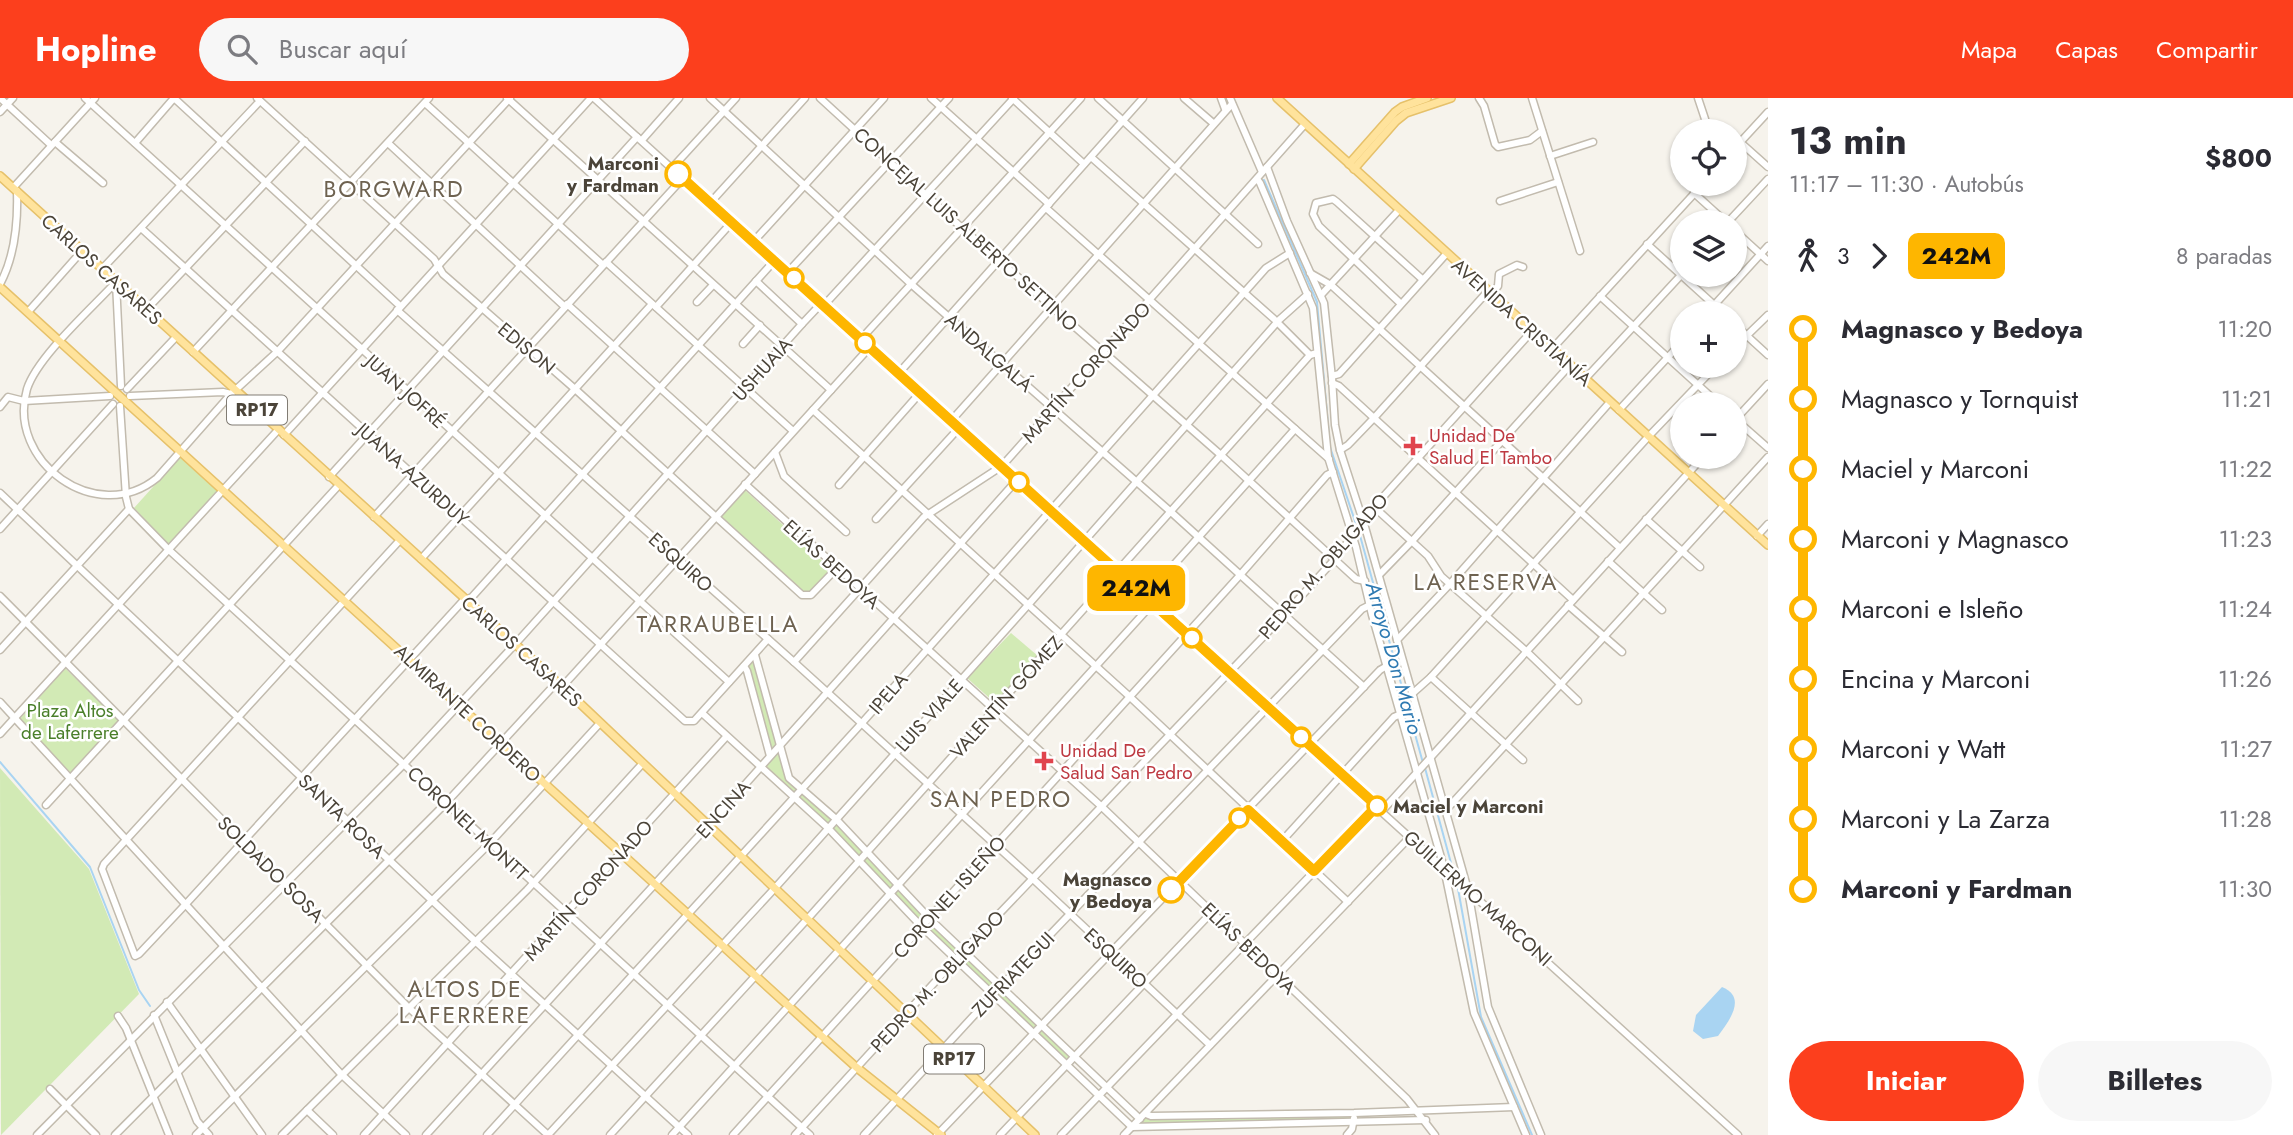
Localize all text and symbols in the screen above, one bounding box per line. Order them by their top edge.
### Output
search box [199,18,689,81]
text: Hopline [35,26,157,73]
icon: search [223,30,261,68]
text: Buscar aquí [279,30,407,68]
text: Mapa [1961,32,2017,67]
text: Capas [2055,32,2118,67]
text: Compartir [2156,32,2258,67]
text: 13 min [1789,113,1907,168]
map controls [1670,119,1747,469]
button: locate [1670,119,1747,196]
street label: CONCEJAL LUIS ALBERTO SETTINO [848,121,1084,338]
text: $800 [2205,139,2272,177]
place label: Marconi y Fardman [566,150,659,199]
marker: Marconi y Fardman [665,161,691,187]
text: 11:17 – 11:30 · Autobús [1789,167,2024,201]
district label: BORGWARD [323,172,465,206]
street label: CARLOS CASARES [35,208,168,331]
button: layers [1670,210,1747,287]
icon: walk [1789,237,1827,275]
icon: forward [1860,237,1898,275]
text: 242M [1922,238,1991,273]
text: 3 [1837,239,1850,273]
text: 8 paradas [2176,239,2272,273]
street label: AVENIDA CRISTIANÍA [1446,252,1598,393]
unlabelled marker [784,268,804,288]
street label: MARTÍN CORONADO [1016,296,1157,449]
button: + [1670,301,1747,378]
street label: ANDALGALÁ [939,307,1039,398]
text: Magnasco y Bedoya [1841,310,2083,348]
text: 11:20 [2218,312,2272,346]
street label: EDISON [492,316,561,381]
street label: USHUAIA [726,331,799,407]
unlabelled marker [855,333,875,353]
street label: JUAN JOFRÉ [357,346,452,435]
text: Magnasco y Tornquist [1841,380,2078,418]
text: 11:21 [2221,382,2272,416]
button: − [1670,392,1747,469]
road number: RP17 [227,396,287,424]
street label: JUANA AZURDUY [348,415,475,532]
place label: Unidad De Salud El Tambo [1429,422,1552,471]
marker: Unidad De Salud El Tambo [1403,436,1423,456]
text: Maciel y Marconi [1841,450,2029,488]
text: 11:22 [2218,452,2272,486]
unlabelled marker [1009,472,1029,492]
street label: PEDRO M. OBLIGADO [1252,488,1394,645]
street label: ELÍAS BEDOYA [777,514,886,616]
text: Marconi y Magnasco [1841,520,2069,558]
text: 11:23 [2219,522,2272,556]
street label: ESQUIRO [643,526,719,599]
line badge: 242M [1087,565,1185,611]
district label: LA RESERVA [1414,565,1558,599]
text: 242M [1101,570,1171,605]
water label: Arroyo Don Mario [1358,577,1430,738]
street label: CARLOS CASARES [455,590,588,713]
text: Marconi e Isleño [1841,590,2023,628]
text: 11:24 [2218,592,2272,626]
district label: TARRAUBELLA [637,607,799,641]
unlabelled marker [1182,628,1202,648]
street label: VALENTÍN GÓMEZ [944,630,1069,765]
street label: ALMIRANTE CORDERO [388,638,547,789]
text: Encina y Marconi [1841,660,2030,698]
text: 11:26 [2218,662,2272,696]
street label: IPELA [863,666,914,720]
street label: LUIS VIALE [889,673,969,758]
park label: Plaza Altos de Laferrere [21,697,119,746]
unlabelled marker [1291,727,1311,747]
text: Marconi y Watt [1841,730,2005,768]
text: 11:27 [2219,732,2272,766]
place label: Unidad De Salud San Pedro [1060,737,1193,786]
marker: Unidad De Salud San Pedro [1034,751,1054,771]
street label: CORONEL MONTT [401,760,534,887]
street label: SANTA ROSA [292,768,391,865]
street label: ENCINA [690,774,757,844]
district label: SAN PEDRO [930,782,1072,816]
place label: Maciel y Marconi [1393,793,1544,820]
marker: Maciel y Marconi [1367,796,1387,816]
text: Marconi y La Zarza [1841,800,2050,838]
text: 11:28 [2219,802,2272,836]
unlabelled marker [1229,808,1249,828]
street label: SOLDADO SOSA [211,810,330,929]
street label: MARTÍN CORONADO [518,814,659,967]
street label: GUILLERMO MARCONI [1397,824,1558,972]
street label: CORONEL ISLEÑO [887,830,1012,965]
place label: Magnasco y Bedoya [1063,866,1152,915]
text: Marconi y Fardman [1841,870,2073,908]
text: 11:30 [2218,872,2272,906]
marker: Magnasco y Bedoya [1158,877,1184,903]
street label: ELÍAS BEDOYA [1195,896,1302,1001]
street label: PEDRO M. OBLIGADO [864,904,1010,1058]
street label: ESQUIRO [1078,922,1153,995]
street label: ZUFRIATEGUI [966,926,1061,1023]
district label: ALTOS DE LAFERRERE [399,972,531,1032]
button: Iniciar [1789,1041,2024,1121]
button: Billetes [2038,1041,2272,1121]
road number: RP17 [924,1044,984,1074]

